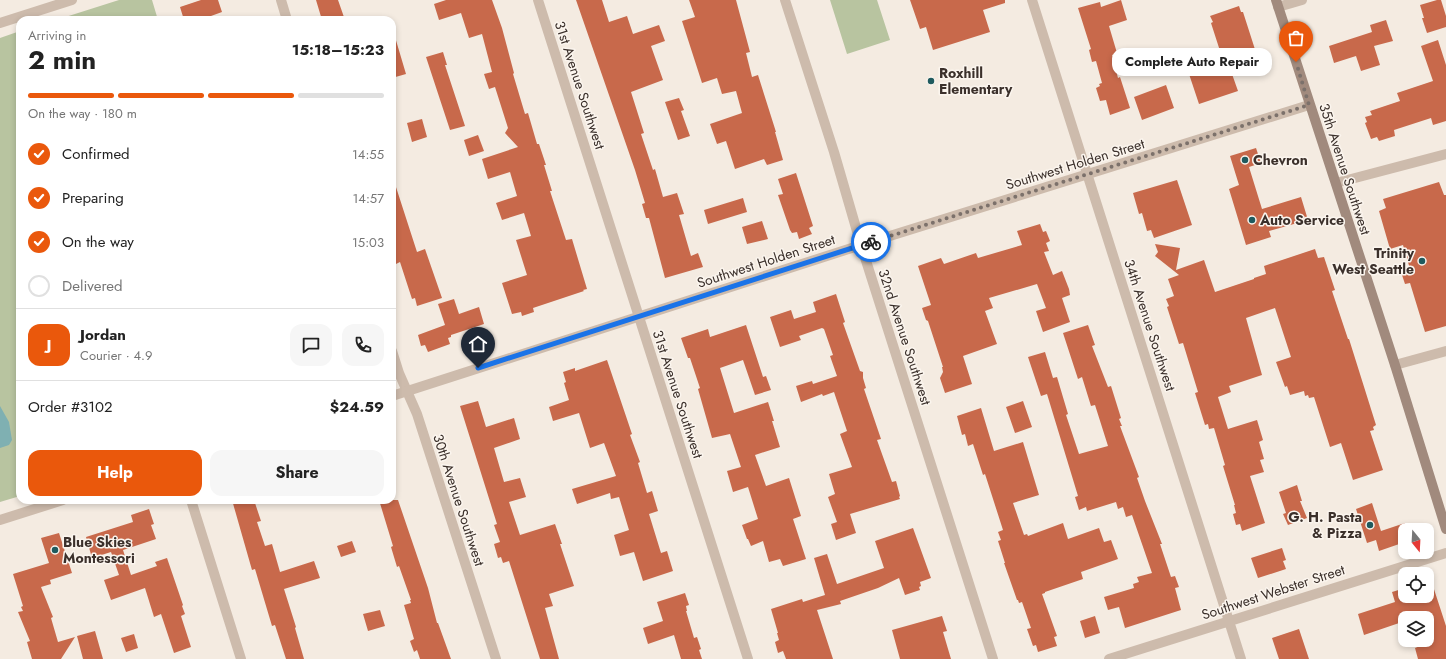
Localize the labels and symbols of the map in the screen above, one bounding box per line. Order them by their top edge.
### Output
street label: 31st Avenue Southwest [550,18,610,152]
pin [1279,21,1313,62]
callout: Complete Auto Repair [1112,48,1272,76]
place label: Roxhill Elementary [939,63,1013,99]
marker: Roxhill Elementary [926,76,936,86]
street label: 35th Avenue Southwest [1314,101,1376,238]
street label: Southwest Holden Street [1003,133,1147,195]
place label: Chevron [1253,150,1308,170]
marker: Chevron [1240,155,1250,165]
place label: Auto Service [1259,210,1344,230]
marker: Auto Service [1247,215,1257,225]
courier [851,222,891,262]
street label: Southwest Holden Street [694,229,838,293]
place label: Trinity West Seattle [1332,243,1415,279]
marker: Trinity West Seattle [1417,256,1427,266]
street label: 34th Avenue Southwest [1119,257,1181,394]
street label: 32nd Avenue Southwest [874,266,937,408]
pin [461,327,495,368]
street label: 31st Avenue Southwest [648,327,708,461]
street label: 30th Avenue Southwest [428,431,490,569]
place label: G. H. Pasta & Pizza [1288,507,1362,543]
marker: G. H. Pasta & Pizza [1365,520,1375,530]
north arrow [1398,523,1434,559]
place label: Blue Skies Montessori [63,532,135,568]
marker: Blue Skies Montessori [50,545,60,555]
street label: Southwest Webster Street [1199,559,1348,625]

